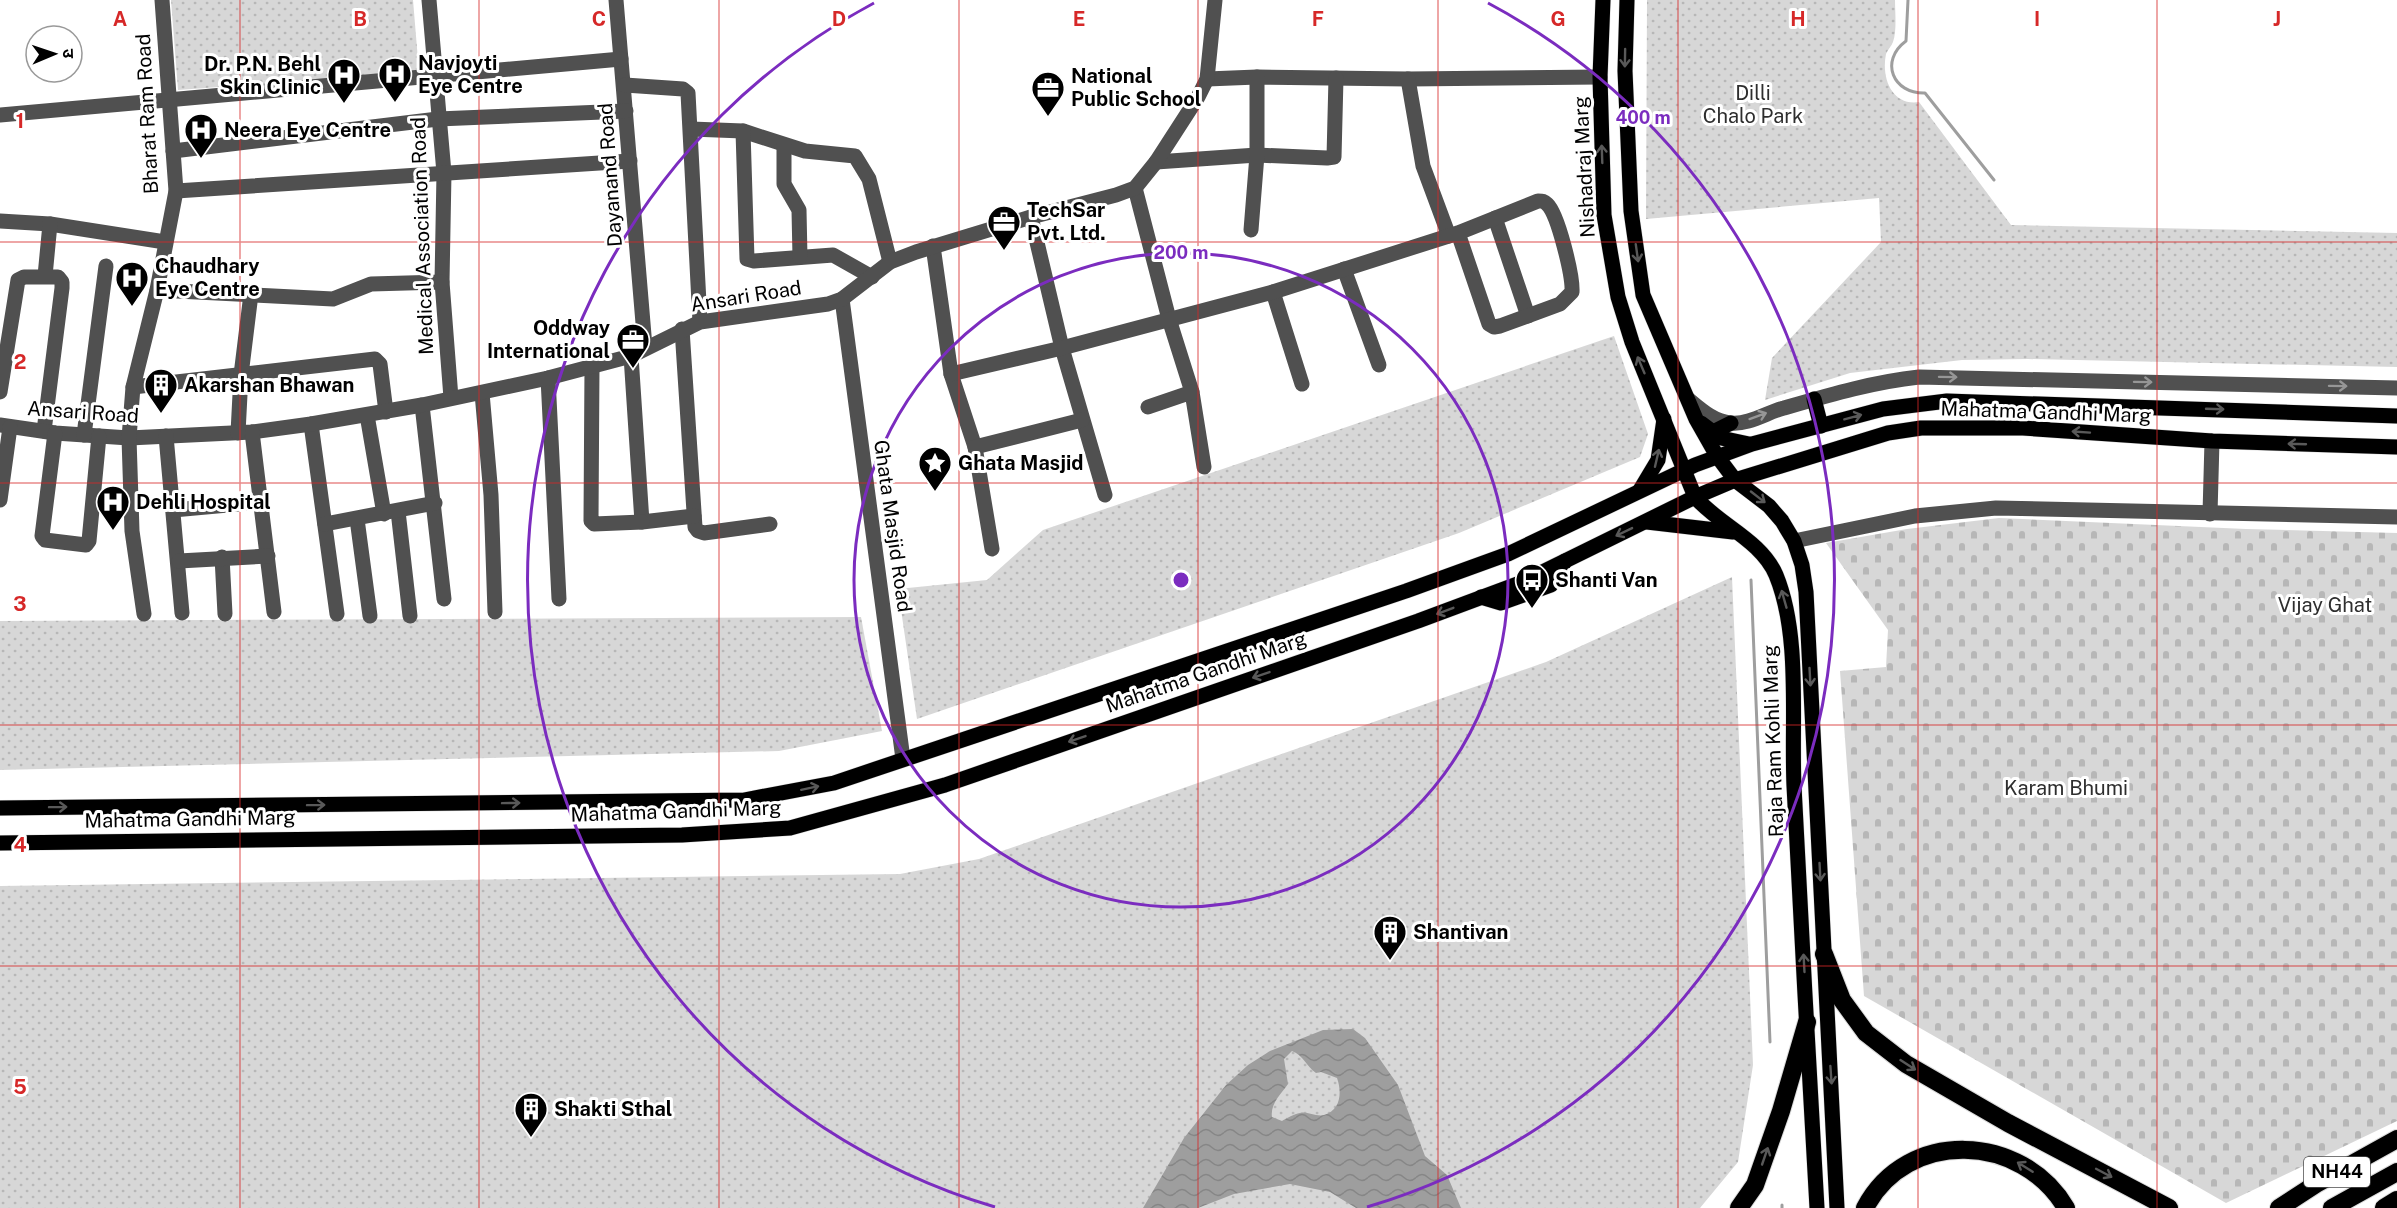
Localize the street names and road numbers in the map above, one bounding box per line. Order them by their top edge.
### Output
street label: Bharat Ram Road [131,33,163,195]
street label: Nishadraj Marg [1568,95,1600,239]
street label: Dayanand Road [593,102,627,248]
street label: Medical Association Road [406,117,438,355]
street label: Ansari Road [689,275,803,317]
street label: Ansari Road [26,396,140,428]
street label: Mahatma Gandhi Marg [1940,396,2152,428]
street label: Ghata Masjid Road [869,438,917,614]
street label: Mahatma Gandhi Marg [1102,626,1310,718]
street label: Raja Ram Kohli Marg [1758,644,1788,838]
street label: Mahatma Gandhi Marg [570,795,782,827]
street label: Mahatma Gandhi Marg [84,805,296,833]
road number: NH44 [2304,1157,2370,1187]

